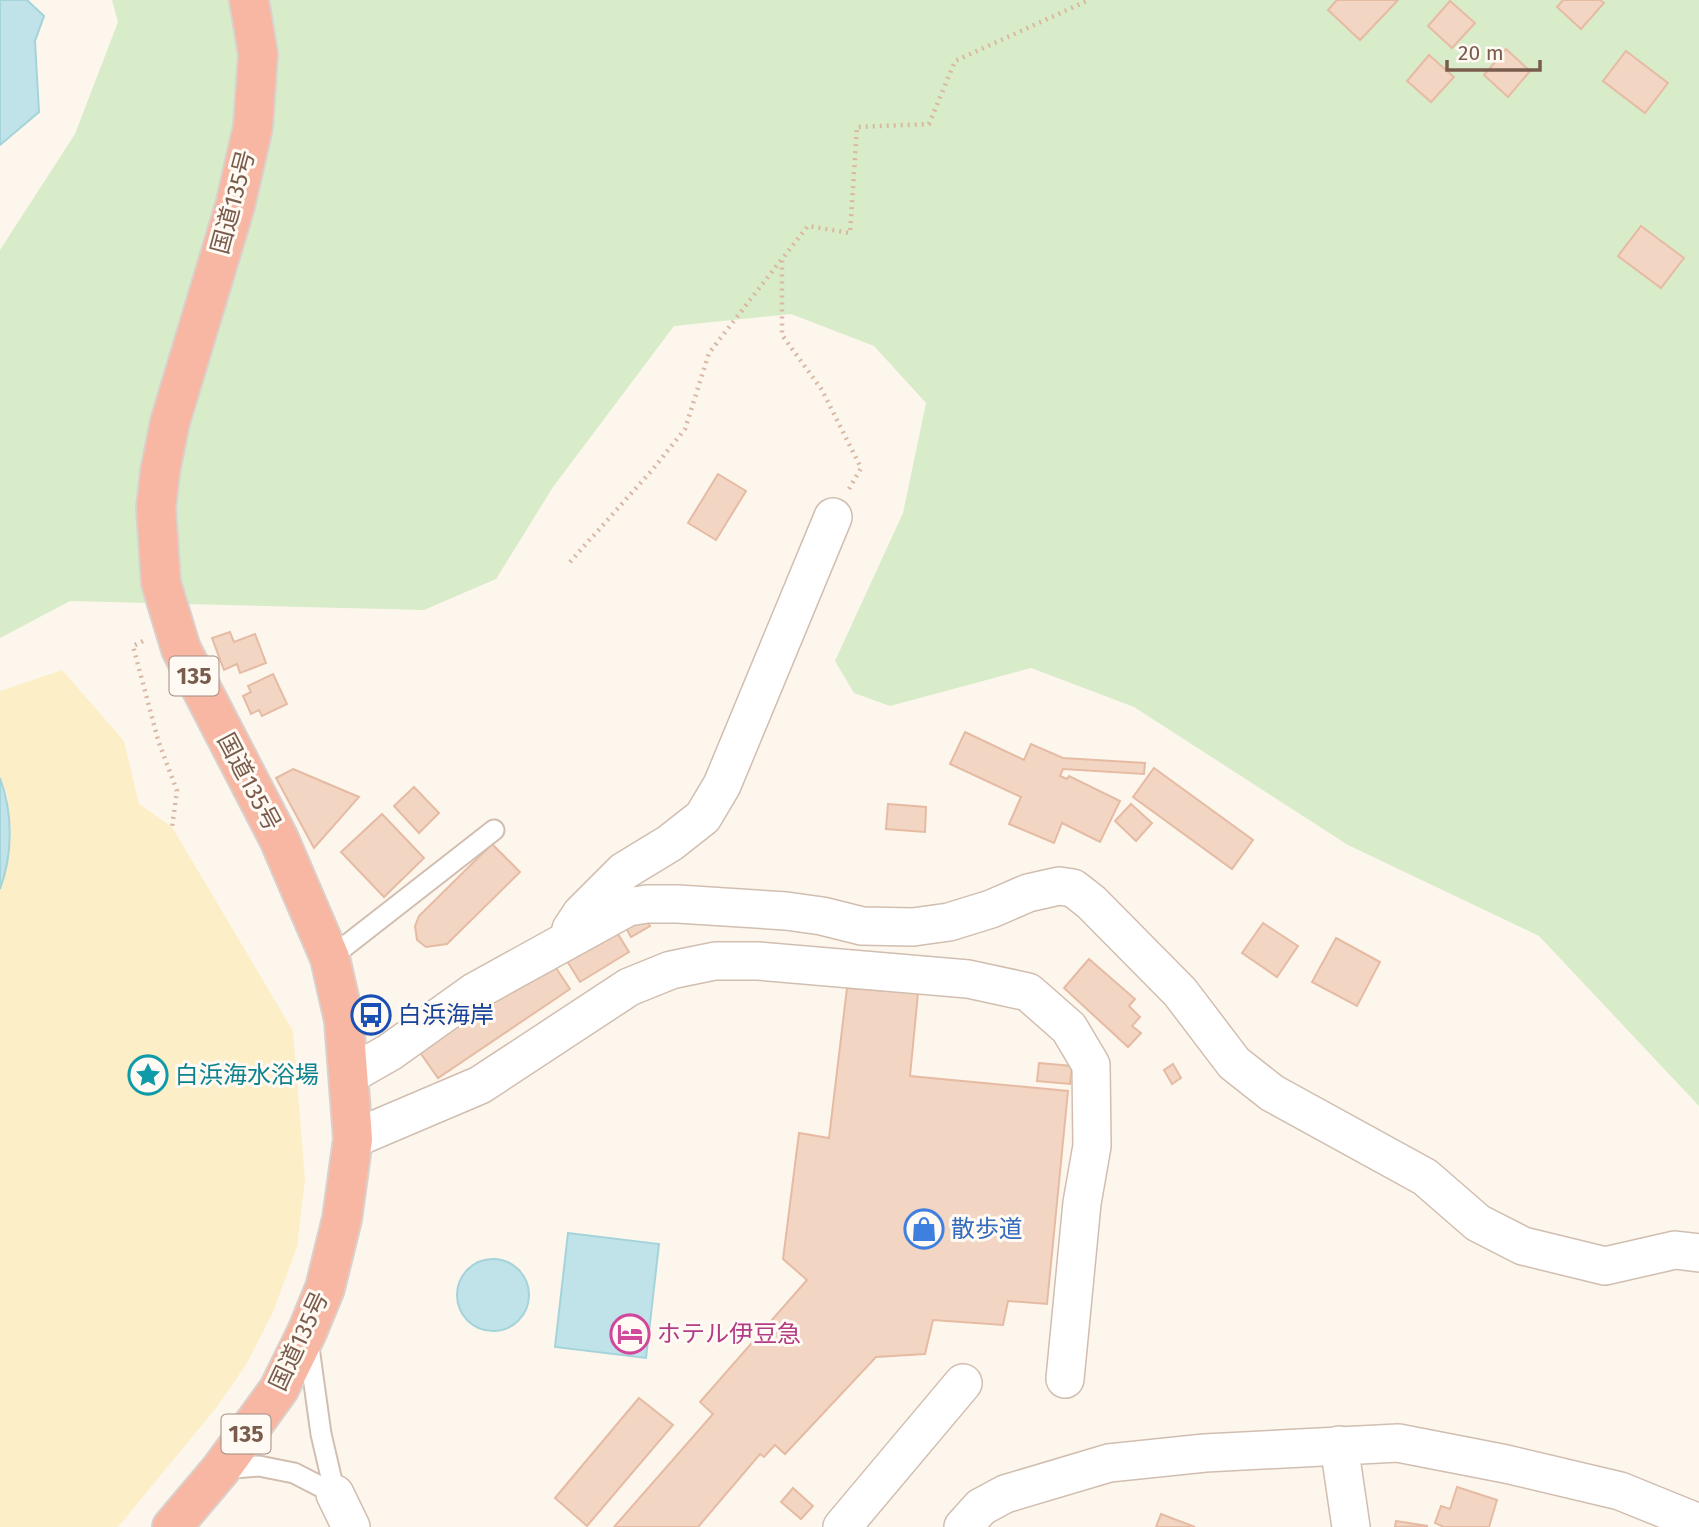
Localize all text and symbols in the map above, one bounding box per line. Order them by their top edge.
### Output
scale bar [1447,28,1540,72]
text: 20 m [1458,40,1504,66]
street label: 国道135号 [206,147,260,257]
road number: 135 [170,656,218,696]
street label: 国道135号 [212,728,286,836]
bus stop icon: 白浜海岸 [350,994,392,1036]
place label: 白浜海岸 [398,1001,494,1029]
place icon: 白浜海水浴場 [127,1054,169,1096]
place label: 白浜海水浴場 [175,1061,319,1089]
shop icon: 散歩道 [903,1208,945,1250]
place label: 散歩道 [951,1215,1023,1243]
street label: 国道135号 [264,1287,334,1395]
hotel icon: ホテル伊豆急 [609,1313,651,1355]
place label: ホテル伊豆急 [657,1320,801,1348]
road number: 135 [222,1414,270,1454]

